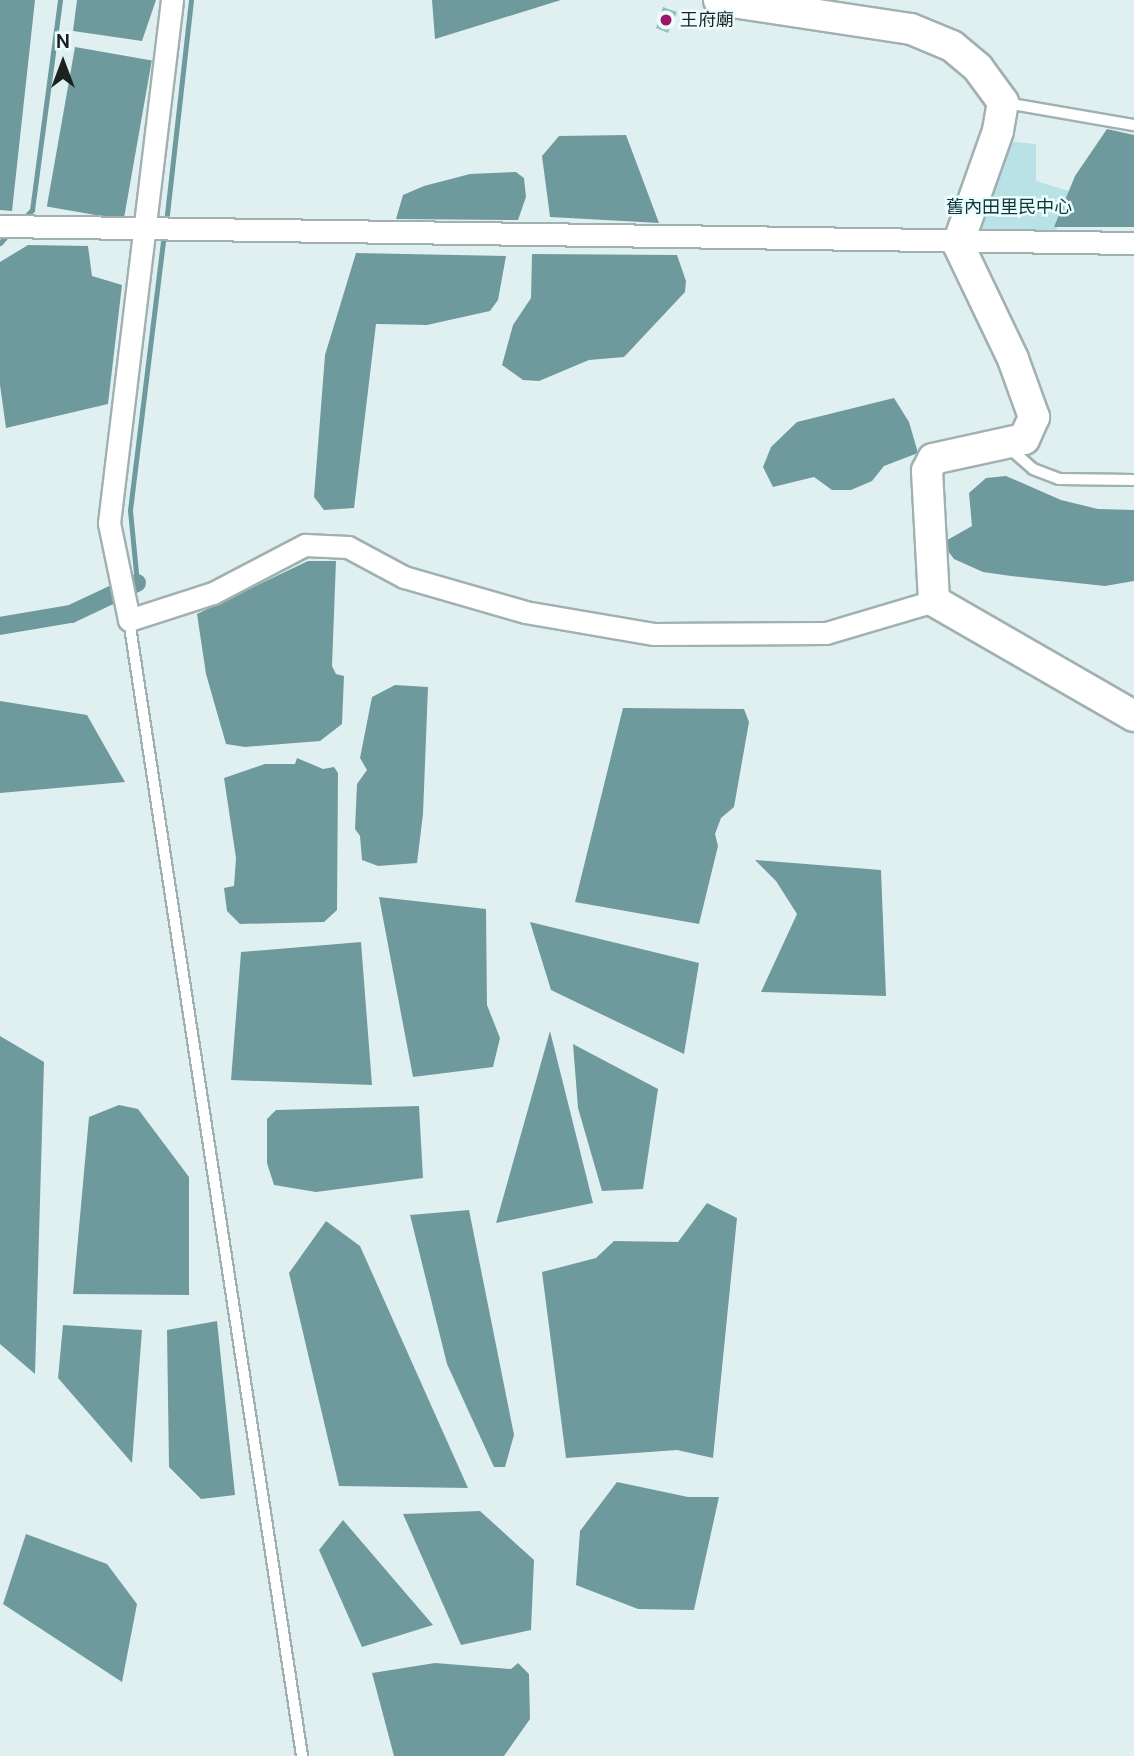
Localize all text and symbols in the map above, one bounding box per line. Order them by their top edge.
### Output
place label: 王府廟 [680,9,734,31]
marker: 王府廟 [658,12,674,28]
north arrow [28,28,98,98]
text: N [56,29,70,54]
park label: 舊內田里民中心 [946,196,1072,218]

